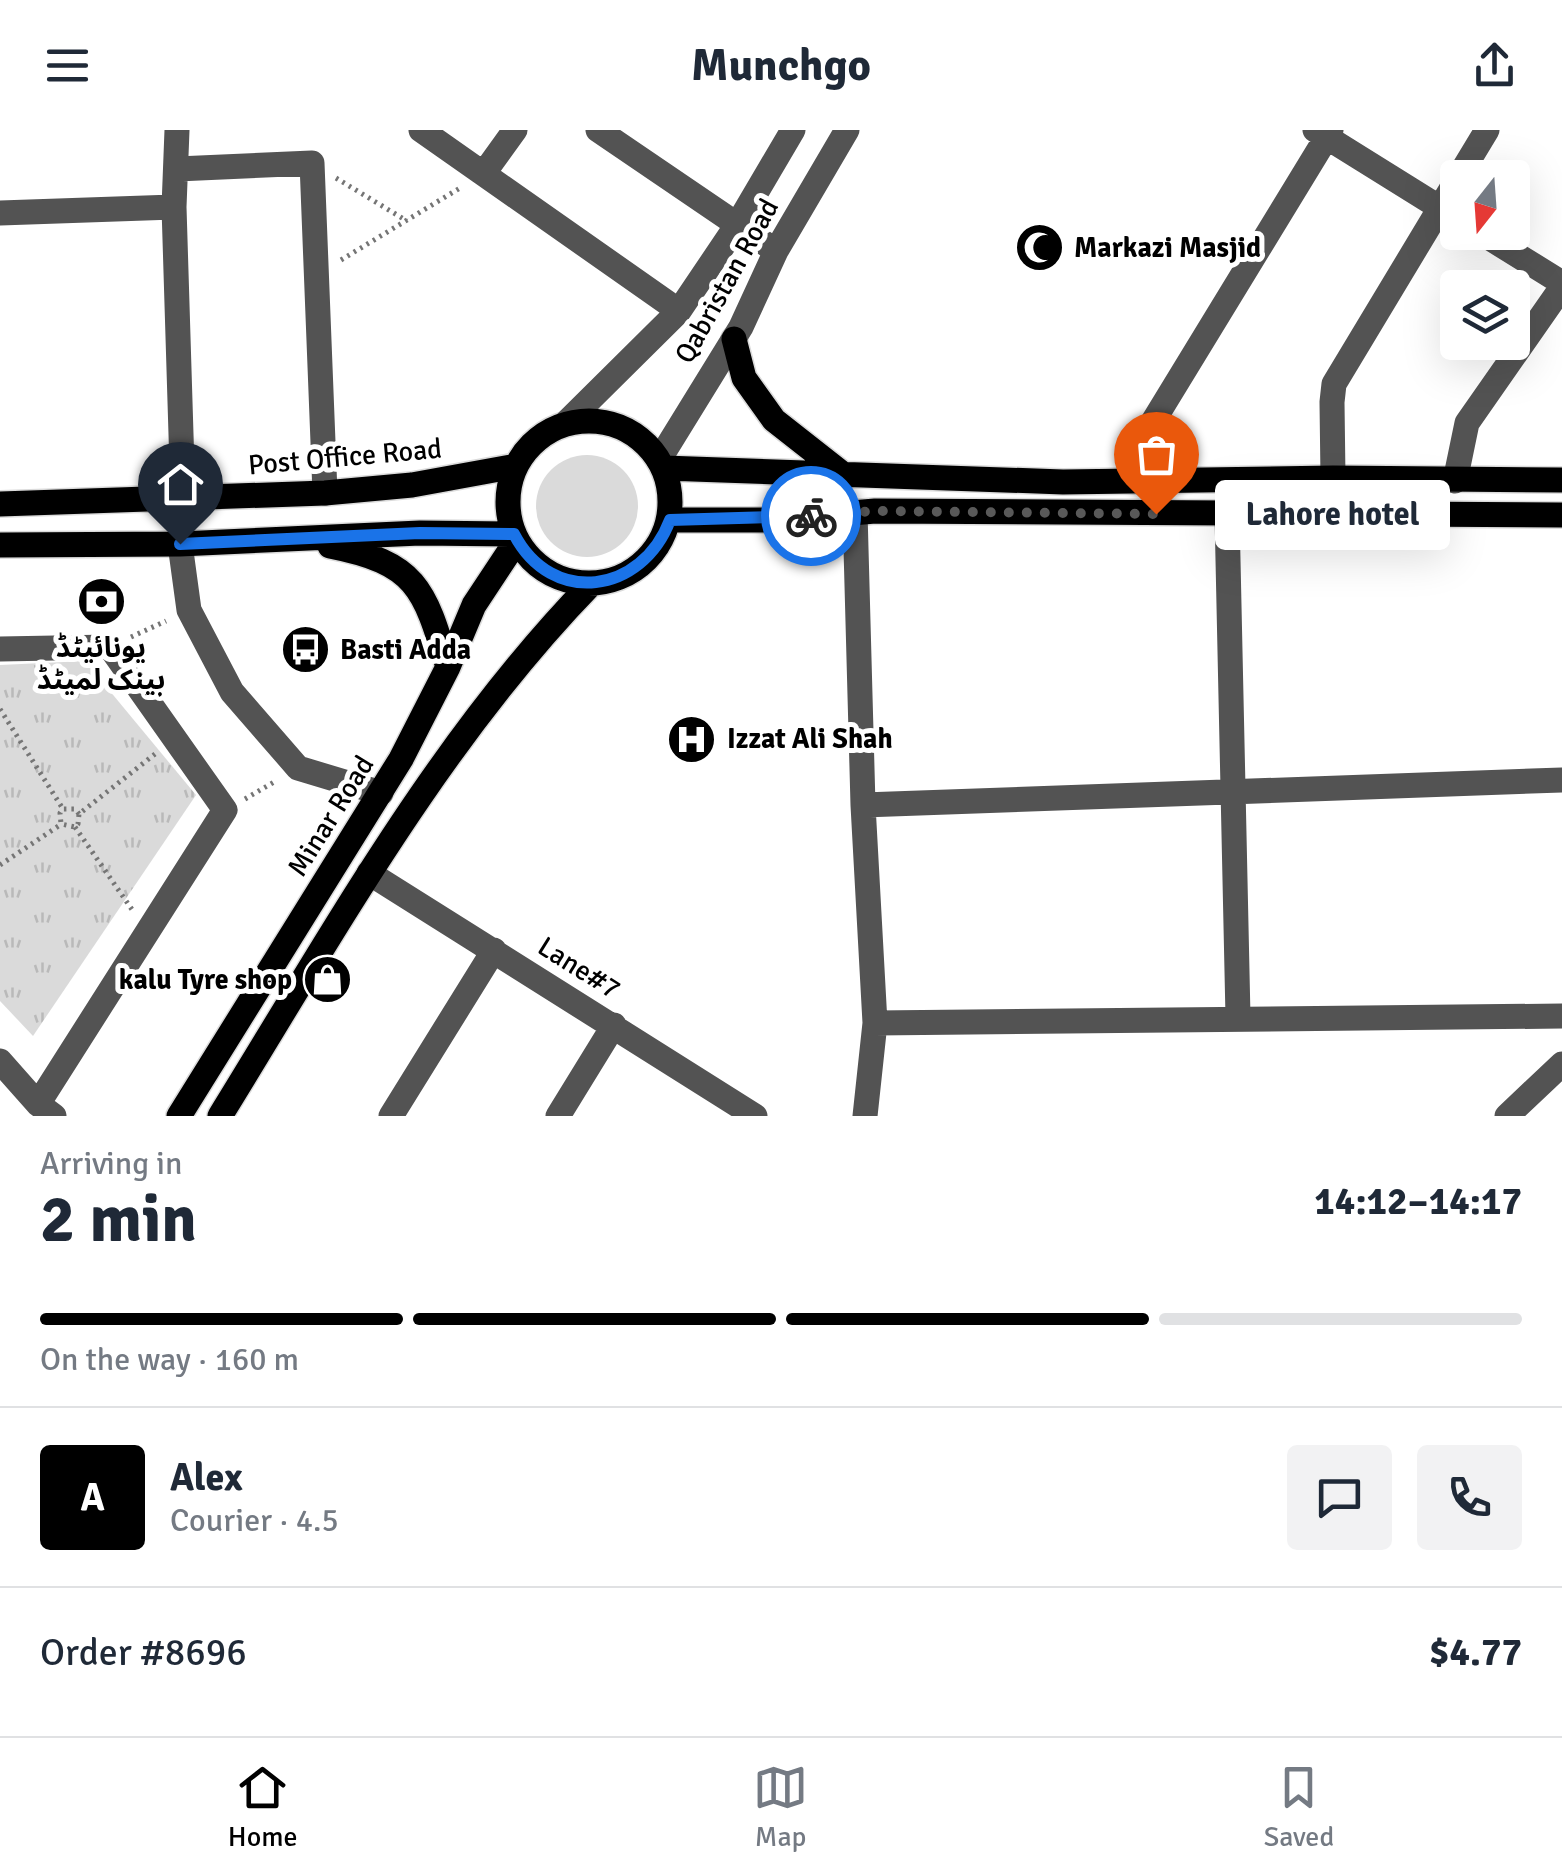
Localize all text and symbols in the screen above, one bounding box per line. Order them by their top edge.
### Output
icon: menu [40,38,95,93]
text: Munchgo [691,38,871,93]
icon: share [1467,38,1522,93]
north arrow [1440,160,1530,250]
map controls [1440,160,1530,360]
street label: Qabristan Road [668,193,786,369]
mosque icon: Markazi Masjid [1013,222,1065,274]
place label: Markazi Masjid [1074,231,1261,265]
button: layers [1440,270,1530,360]
pin [1114,412,1199,515]
icon: bag [1129,427,1184,482]
street label: Post Office Road [247,432,443,482]
pin [138,442,223,545]
icon: home [153,457,208,512]
courier [761,466,861,566]
callout: Lahore hotel [1216,479,1451,549]
icon: bike [784,489,839,544]
text: Lahore hotel [1245,495,1420,534]
bank icon: یونائیٹڈ بینک لمیٹڈ [75,575,127,627]
bus stop icon: Basti Adda [279,624,331,676]
place label: یونائیٹڈ بینک لمیٹڈ [37,631,165,697]
place label: Basti Adda [340,633,471,667]
hospital icon: Izzat Ali Shah [666,713,718,765]
place label: Izzat Ali Shah [727,722,893,756]
street label: Minar Road [281,749,381,883]
street label: Lane#7 [531,929,627,1007]
shop icon: kalu Tyre shop [301,954,353,1006]
place label: kalu Tyre shop [119,963,292,997]
text: Arriving in [40,1144,182,1183]
text: 14:12–14:17 [1314,1178,1522,1225]
text: 2 min [40,1180,197,1260]
text: On the way · 160 m [40,1340,299,1379]
button: chat [1287,1445,1392,1550]
button: phone [1417,1445,1522,1550]
text: Alex [170,1454,243,1501]
text: A [80,1474,105,1521]
text: Courier · 4.5 [170,1501,339,1540]
text: Order #8696 [40,1629,247,1676]
text: $4.77 [1429,1629,1522,1676]
tab: Home [228,1760,298,1854]
tab: Map [753,1760,808,1854]
tab: Saved [1264,1760,1334,1854]

